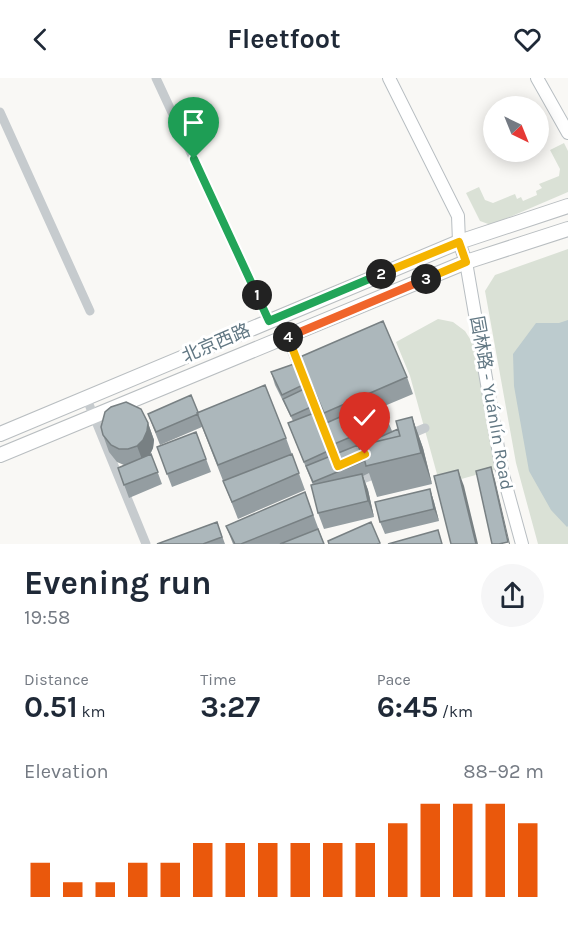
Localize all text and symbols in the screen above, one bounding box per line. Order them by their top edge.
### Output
icon: back [24,23,57,56]
text: Fleetfoot [227,23,341,55]
icon: heart [511,23,544,56]
north arrow [483,96,549,162]
map controls [483,96,549,162]
pin [168,97,219,159]
icon: arrive [177,106,210,139]
pin: 2 [366,259,396,289]
text: 2 [376,264,386,283]
pin: 3 [411,264,441,294]
text: 3 [421,269,431,288]
pin: 1 [242,280,272,310]
text: 1 [254,285,260,304]
street label: 园林路 - Yuánlín Road [466,314,518,492]
street label: 北京西路 [179,319,253,367]
pin: 4 [273,322,303,352]
text: 4 [283,327,293,346]
pin [339,392,390,454]
icon: check [348,401,381,434]
text: Evening run [24,564,212,602]
button: share [481,564,544,627]
text: 19:58 [24,606,70,629]
text: Distance [24,670,89,689]
text: Time [200,670,236,689]
text: Pace [377,670,411,689]
text: 0.51 [24,689,78,725]
text: 3:27 [200,689,260,725]
text: 6:45 [377,689,438,725]
text: km [78,702,105,721]
text: /km [438,702,473,721]
text: Elevation [24,760,109,783]
text: 88–92 m [463,760,544,783]

